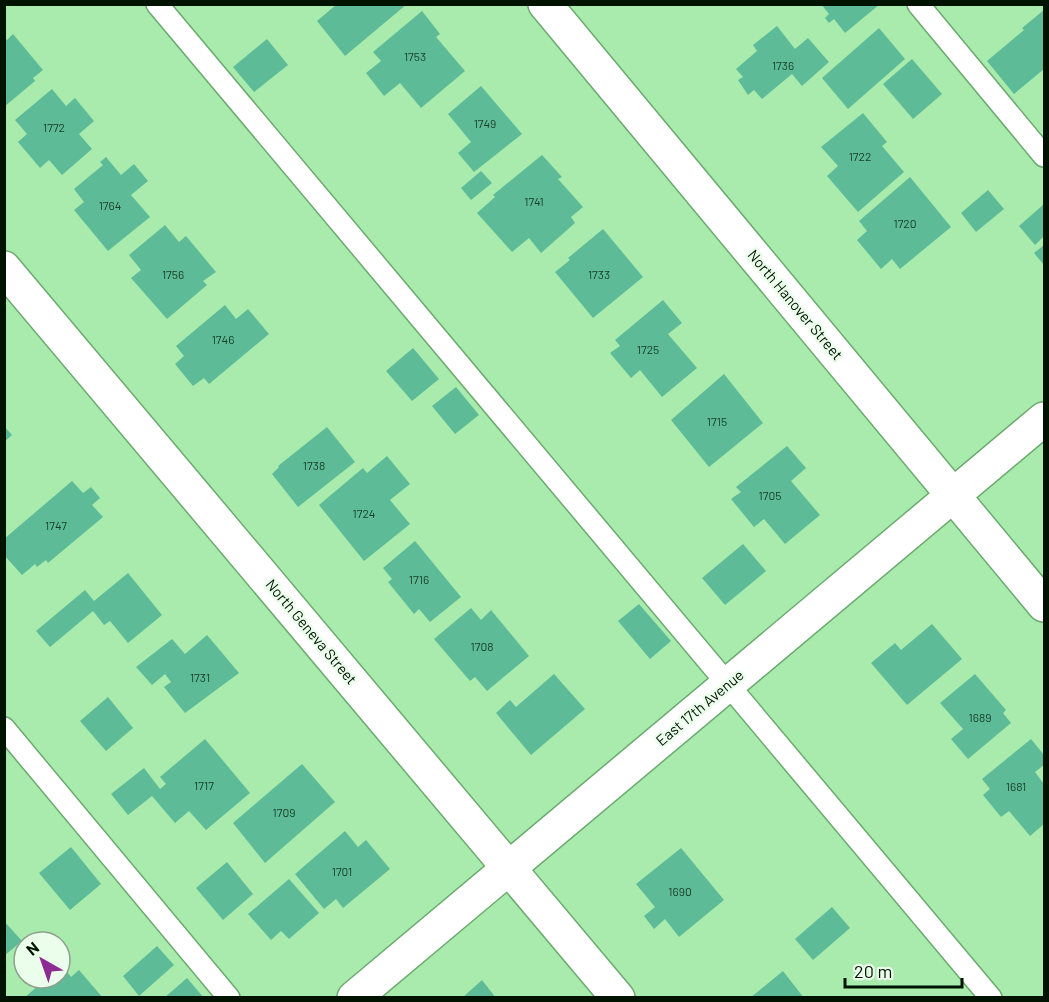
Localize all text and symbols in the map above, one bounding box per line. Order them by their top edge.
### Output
house number: 1753 [404,49,426,63]
house number: 1736 [772,58,794,72]
house number: 1749 [474,116,496,130]
house number: 1772 [43,120,65,134]
house number: 1722 [849,149,871,163]
house number: 1741 [524,194,544,208]
house number: 1764 [99,198,121,212]
house number: 1720 [893,216,917,230]
street label: North Hanover Street [744,246,847,363]
house number: 1756 [162,267,184,281]
house number: 1733 [588,267,610,281]
house number: 1746 [212,332,234,346]
house number: 1725 [637,342,659,356]
house number: 1715 [707,414,727,428]
house number: 1738 [303,458,325,472]
house number: 1705 [759,488,781,502]
house number: 1724 [353,506,375,520]
house number: 1747 [45,518,67,532]
house number: 1716 [409,572,429,586]
street label: North Geneva Street [262,575,361,688]
house number: 1708 [471,639,493,653]
street label: East 17th Avenue [652,665,747,749]
house number: 1731 [190,670,210,684]
house number: 1689 [969,710,991,724]
house number: 1717 [194,778,214,792]
house number: 1681 [1006,779,1026,793]
house number: 1709 [273,805,295,819]
house number: 1701 [332,864,352,878]
house number: 1690 [668,884,692,898]
north arrow [12,930,72,990]
text: N [22,937,42,959]
scale bar [845,951,962,989]
text: 20 m [854,960,892,982]

